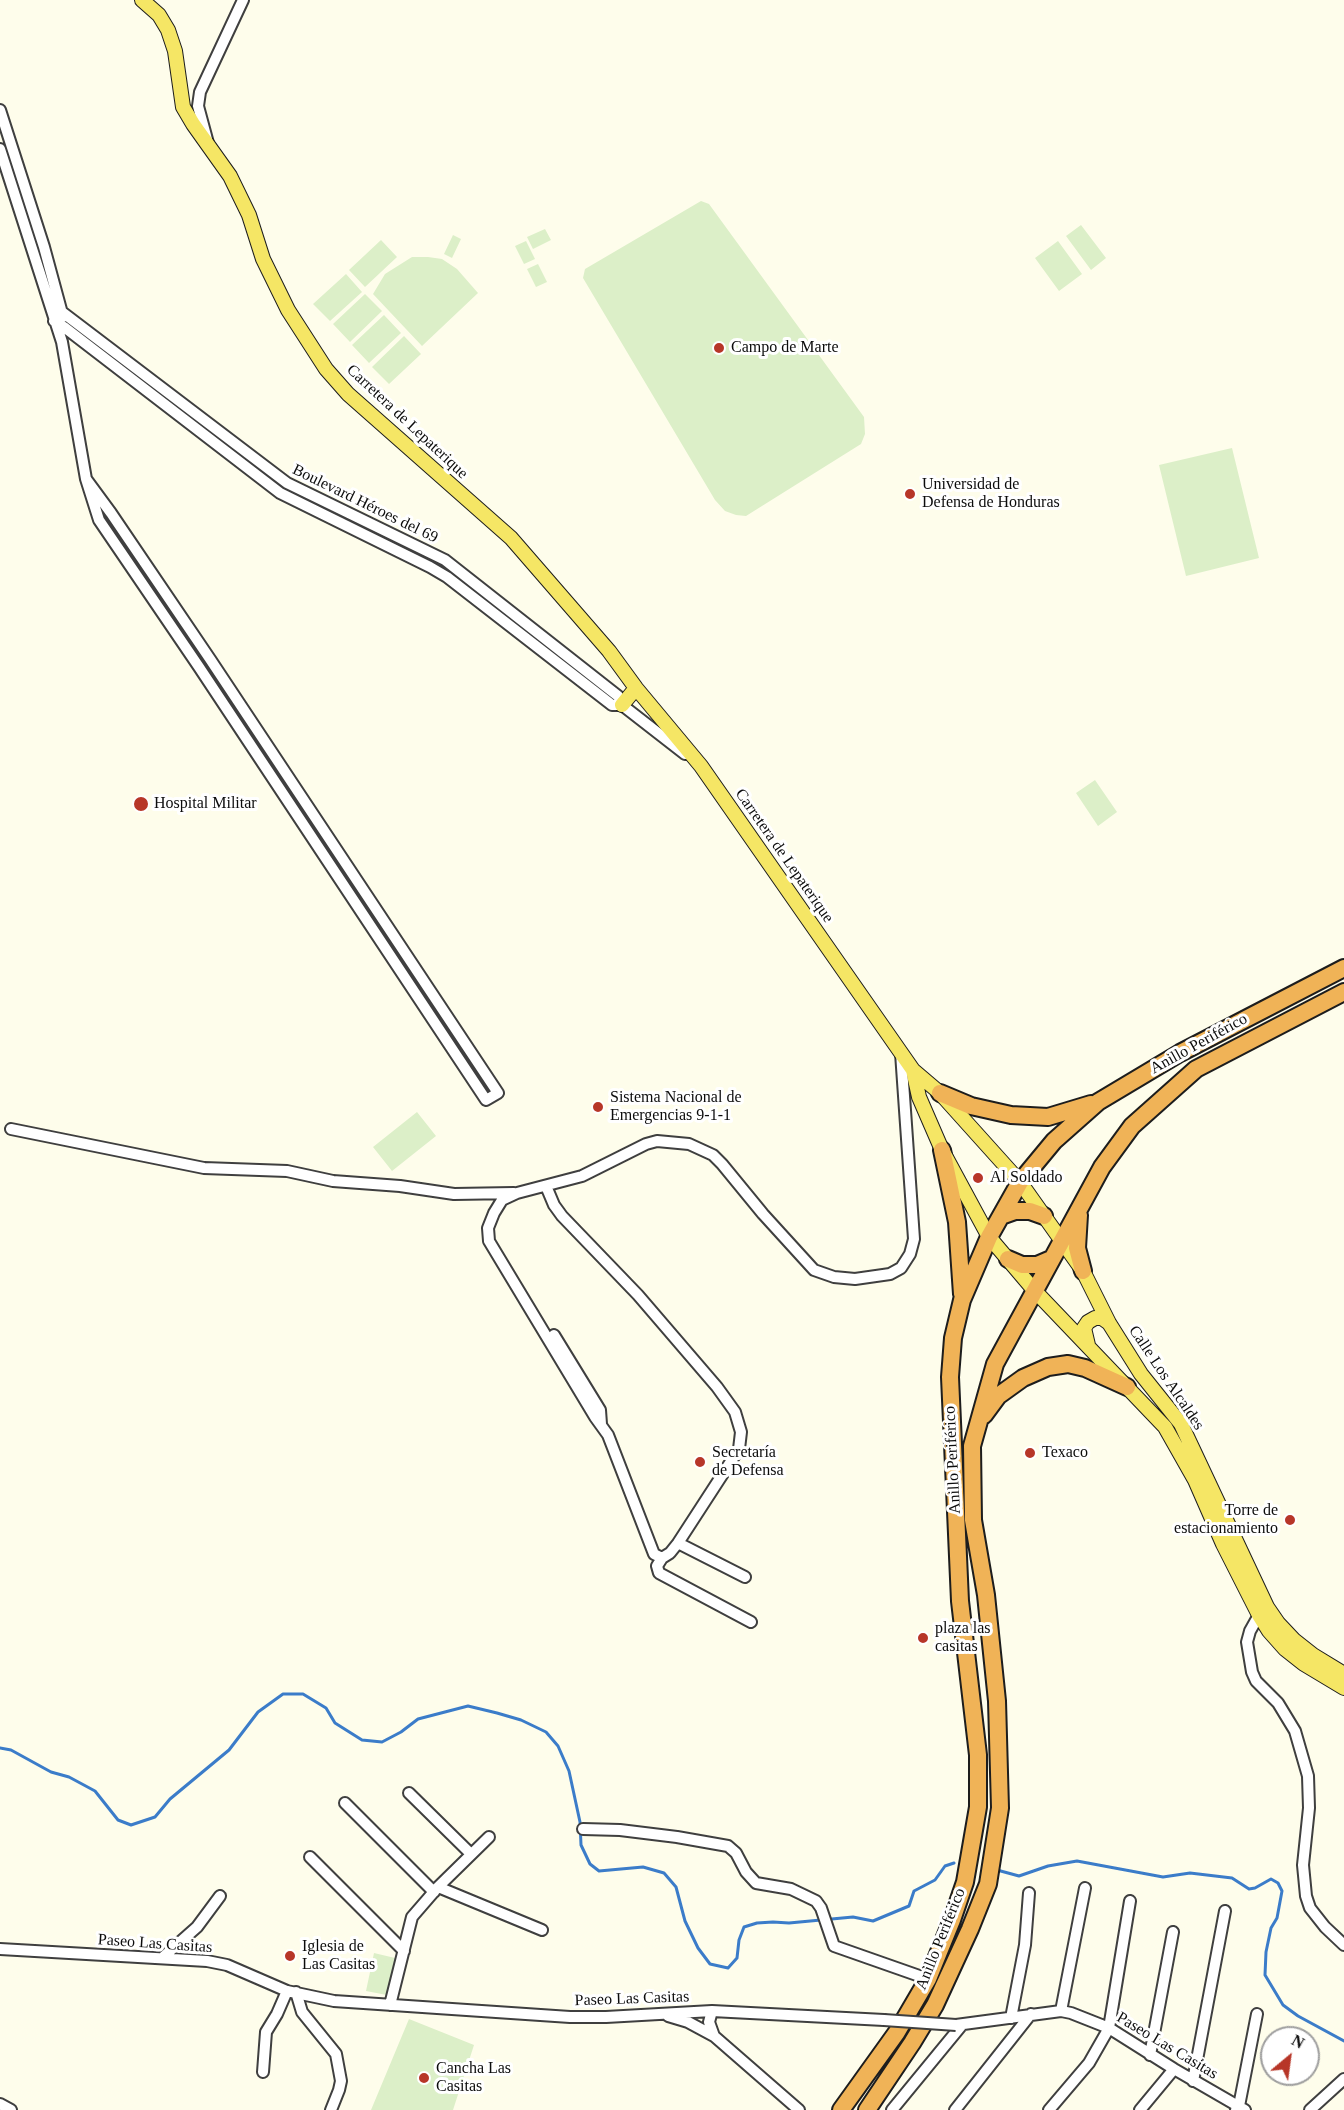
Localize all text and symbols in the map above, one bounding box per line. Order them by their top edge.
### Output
place label: Campo de Marte [731,338,839,358]
marker: Campo de Marte [712,341,726,355]
street label: Carretera de Lepaterique [342,361,472,483]
street label: Boulevard Héroes del 69 [289,460,441,548]
place label: Universidad de Defensa de Honduras [922,475,1060,513]
marker: Universidad de Defensa de Honduras [903,487,917,501]
street label: Carretera de Lepaterique [731,785,837,927]
place label: Hospital Militar [154,794,257,814]
marker: Hospital Militar [132,795,150,813]
street label: Anillo Periférico [1147,1009,1251,1079]
place label: Sistema Nacional de Emergencias 9-1-1 [610,1088,742,1126]
marker: Sistema Nacional de Emergencias 9-1-1 [591,1100,605,1114]
place label: Al Soldado [990,1168,1062,1188]
marker: Al Soldado [971,1171,985,1185]
street label: Calle Los Alcaldes [1124,1322,1208,1434]
street label: Anillo Periférico [941,1406,965,1514]
place label: Secretaría de Defensa [712,1443,784,1481]
place label: Texaco [1042,1443,1088,1463]
marker: Texaco [1023,1446,1037,1460]
marker: Secretaría de Defensa [693,1455,707,1469]
place label: Torre de estacionamiento [1174,1501,1278,1539]
marker: Torre de estacionamiento [1283,1513,1297,1527]
place label: plaza las casitas [935,1619,991,1657]
marker: plaza las casitas [916,1631,930,1645]
street label: Anillo Periférico [912,1885,970,1993]
street label: Paseo Las Casitas [97,1930,213,1958]
place label: Iglesia de Las Casitas [302,1937,375,1975]
marker: Iglesia de Las Casitas [283,1949,297,1963]
street label: Paseo Las Casitas [574,1987,690,2011]
street label: Paseo Las Casitas [1113,2008,1221,2084]
north arrow [1260,2026,1320,2086]
text: N [1289,2031,1307,2052]
place label: Cancha Las Casitas [436,2059,511,2097]
marker: Cancha Las Casitas [417,2071,431,2085]

